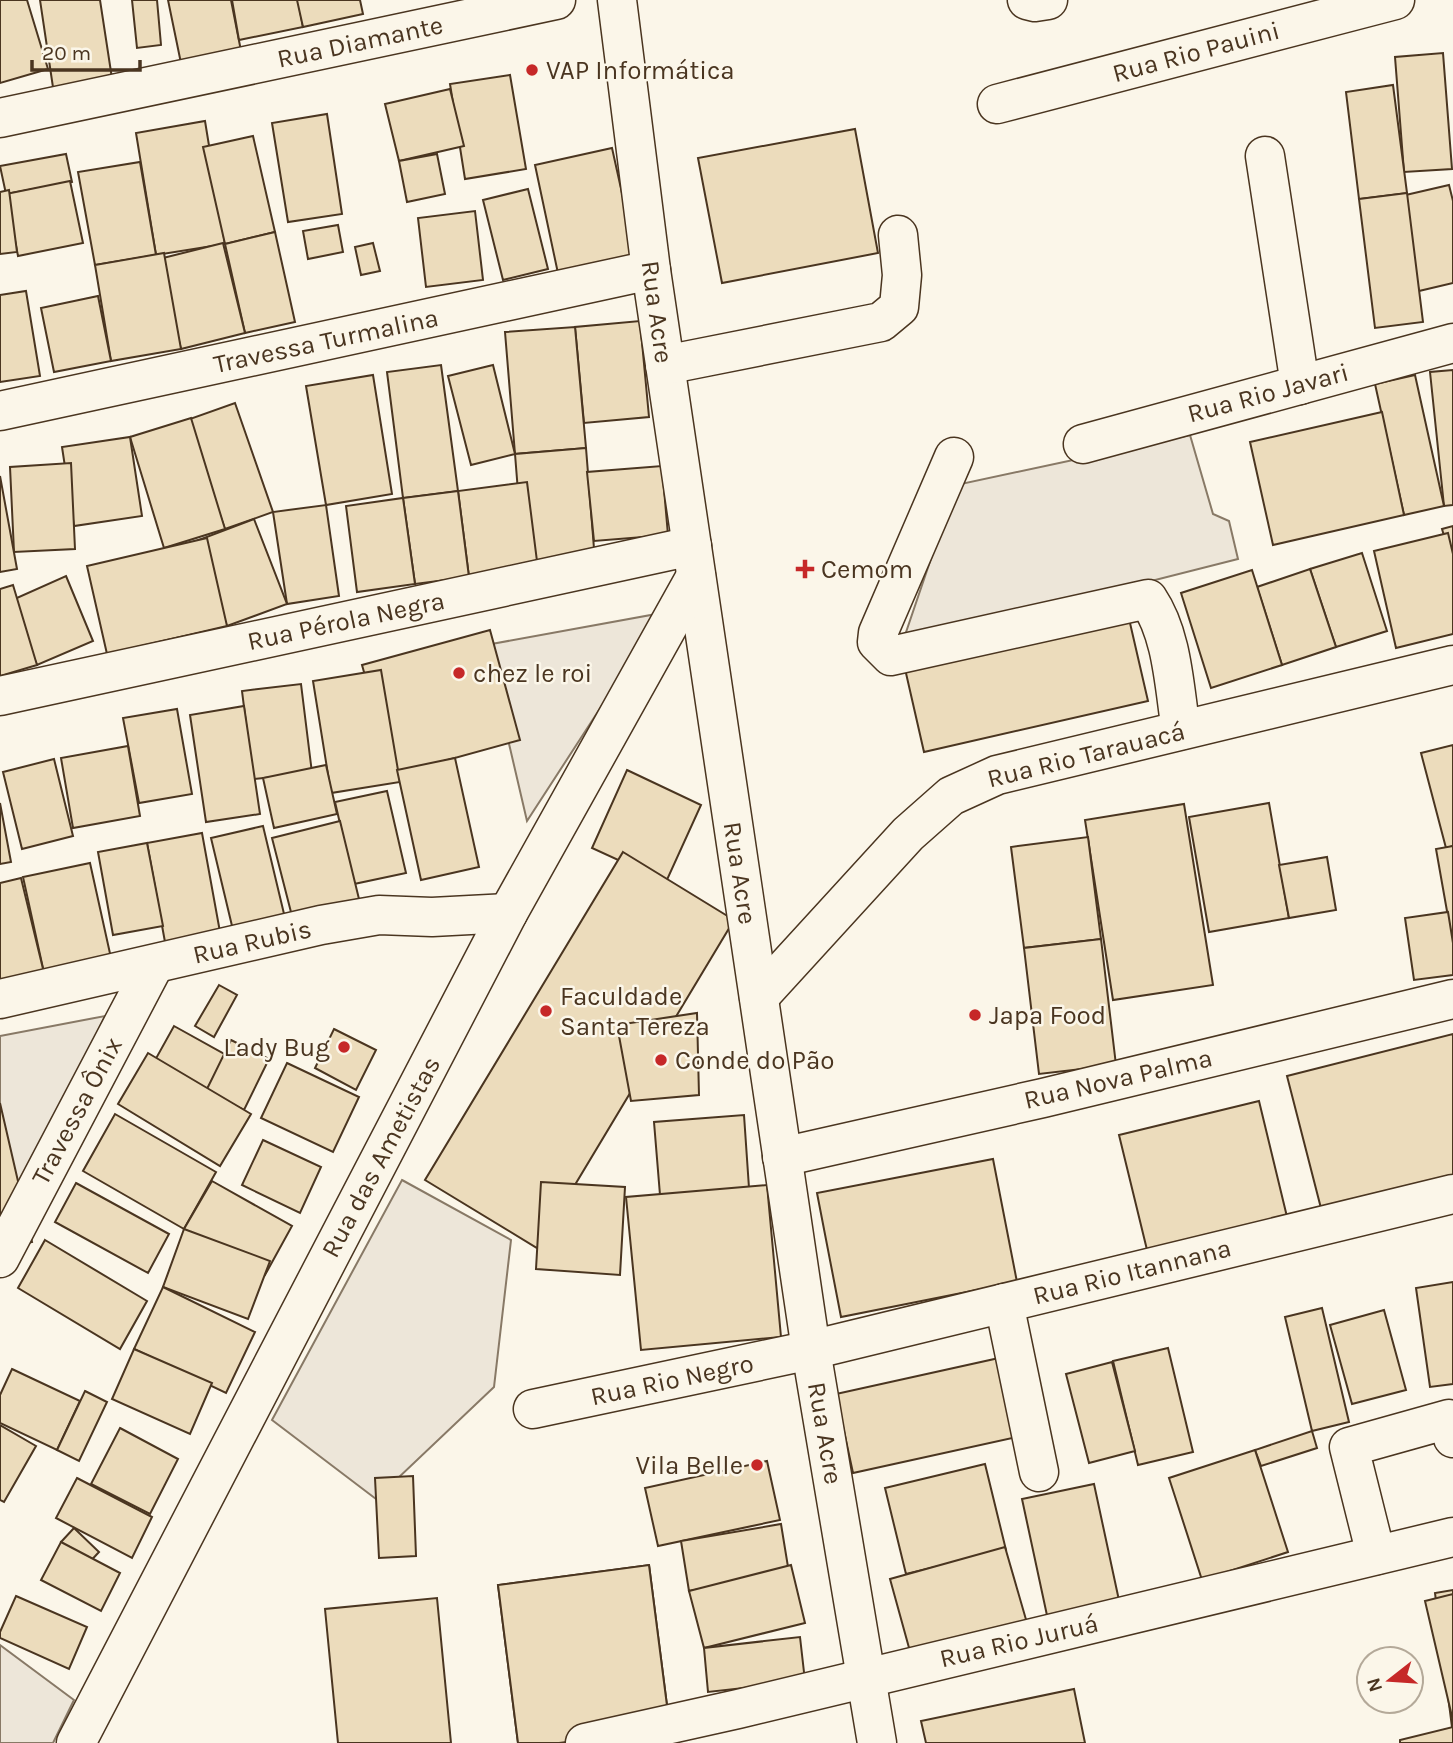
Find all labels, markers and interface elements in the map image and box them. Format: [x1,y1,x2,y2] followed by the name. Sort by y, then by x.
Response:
[274,9,446,75] street label: Rua Diamante
[1109,15,1283,89] street label: Rua Rio Pauini
[32,28,140,72] scale bar
[42,41,91,65] text: 20 m
[546,55,735,86] place label: VAP Informática
[524,62,540,78] marker: VAP Informática
[634,259,680,365] street label: Rua Acre
[211,302,441,380] street label: Travessa Turmalina
[1184,357,1352,429] street label: Rua Rio Javari
[821,554,913,585] place label: Cemom
[795,559,815,579] marker: Cemom
[245,585,447,657] street label: Rua Pérola Negra
[473,658,592,689] place label: chez le roi
[451,665,467,681] marker: chez le roi
[984,715,1188,795] street label: Rua Rio Tarauacá
[717,820,763,926] street label: Rua Acre
[190,913,314,971] street label: Rua Rubis
[560,981,710,1042] place label: Faculdade Santa Tereza
[989,1000,1106,1031] place label: Japa Food
[538,1003,554,1019] marker: Faculdade Santa Tereza
[967,1007,983,1023] marker: Japa Food
[25,1032,129,1190] street label: Travessa Ônix
[223,1032,330,1063] place label: Lady Bug
[336,1039,352,1055] marker: Lady Bug
[1021,1042,1215,1116] street label: Rua Nova Palma
[675,1045,834,1076] place label: Conde do Pão
[315,1051,447,1263] street label: Rua das Ametistas
[653,1052,669,1068] marker: Conde do Pão
[1030,1232,1234,1312] street label: Rua Rio Itannana
[588,1348,756,1412] street label: Rua Rio Negro
[801,1379,849,1487] street label: Rua Acre
[635,1450,743,1481] place label: Vila Belle
[749,1457,765,1473] marker: Vila Belle
[937,1608,1101,1674] street label: Rua Rio Juruá
[1355,1645,1425,1715] north arrow
[1362,1675,1387,1694] text: N

